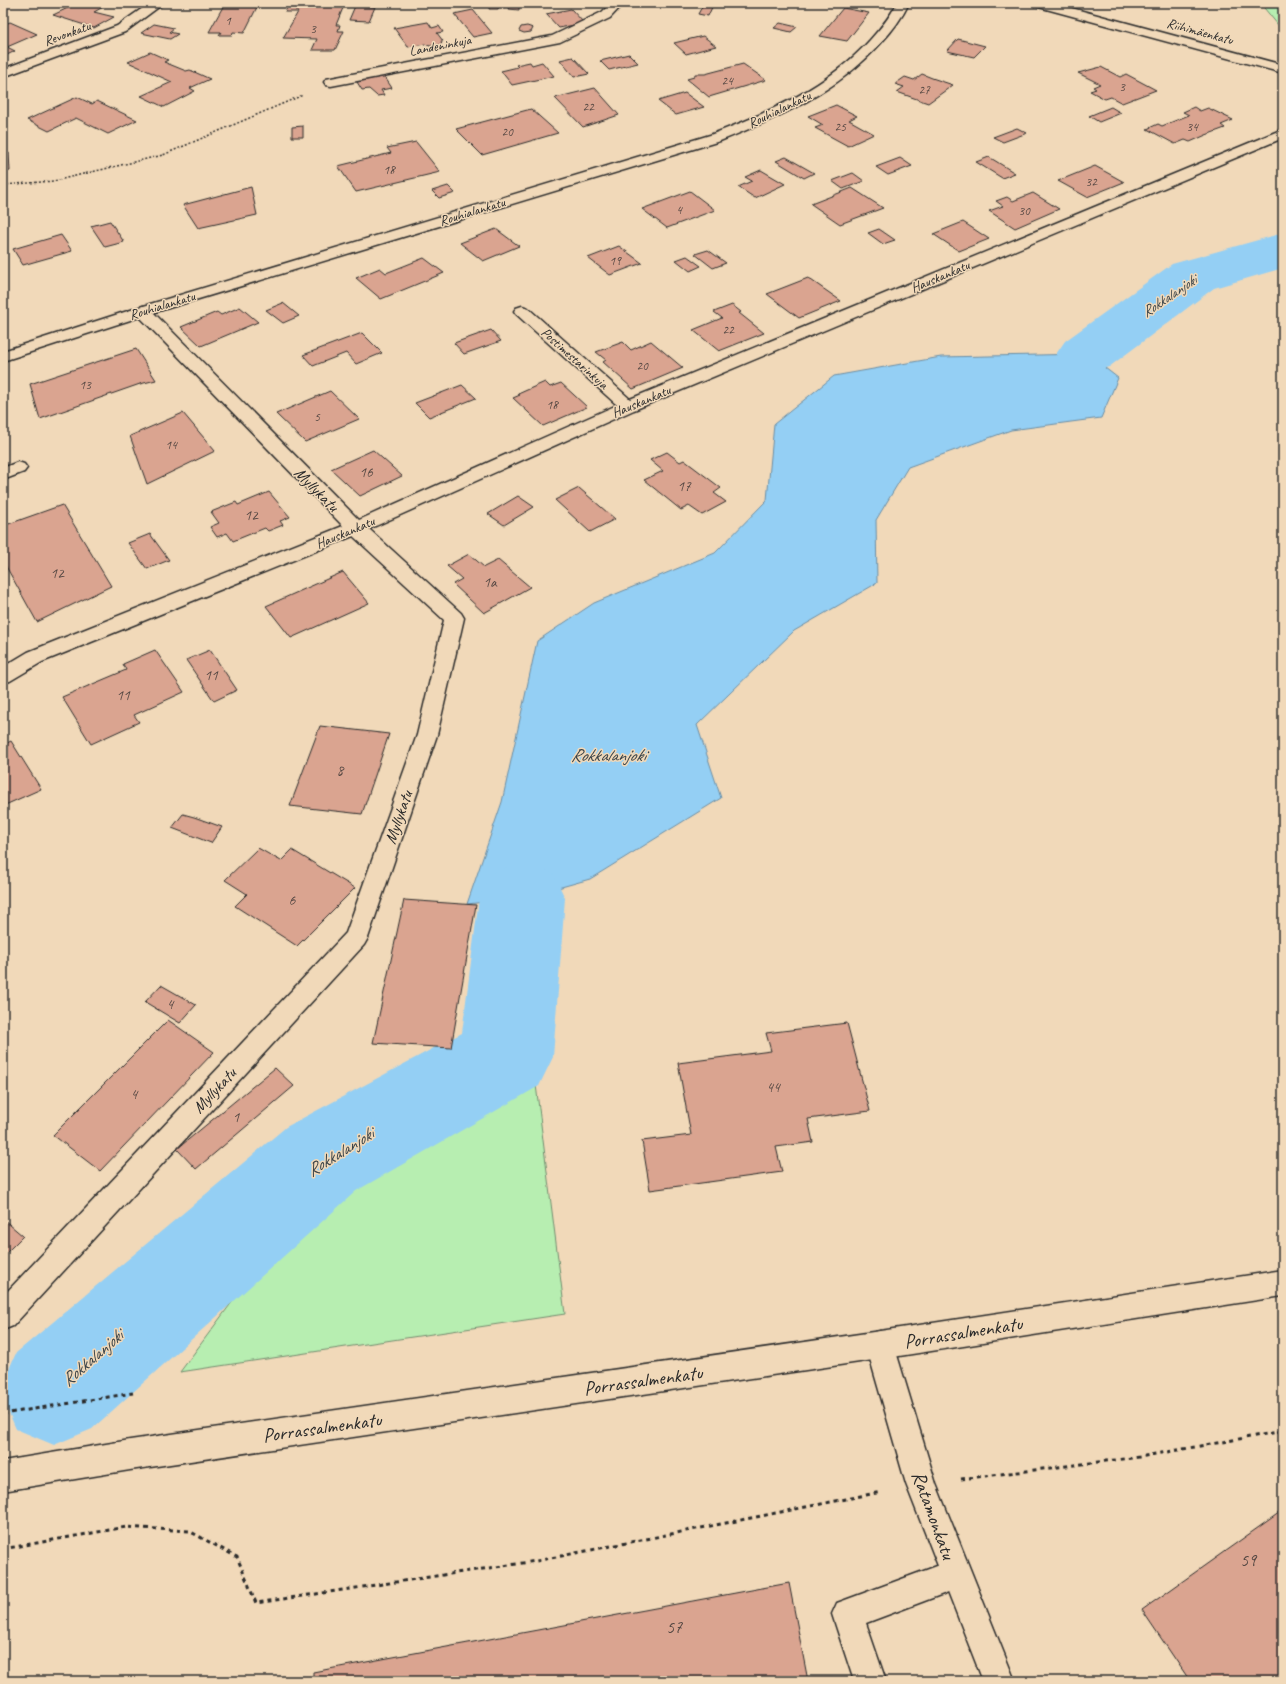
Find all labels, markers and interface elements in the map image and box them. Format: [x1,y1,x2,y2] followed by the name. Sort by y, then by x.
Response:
[225,13,232,29] house number: 1
[1165,14,1236,49] street label: Riihimäenkatu
[41,17,94,50] street label: Revonkatu
[310,21,317,37] house number: 3
[408,31,474,60] street label: Landeninkuja
[721,73,734,89] house number: 24
[1119,79,1126,95] house number: 3
[918,82,931,98] house number: 27
[745,87,814,132] street label: Rouhialankatu
[582,99,595,115] house number: 22
[834,119,847,135] house number: 25
[1186,119,1199,135] house number: 34
[501,124,514,140] house number: 20
[383,162,396,178] house number: 18
[1085,174,1098,190] house number: 32
[437,193,508,230] street label: Rouhialankatu
[676,202,683,218] house number: 4
[1018,203,1031,219] house number: 30
[609,253,622,269] house number: 19
[908,256,973,296] street label: Hauskankatu
[1138,269,1204,322] water label: Rokkalanjoki
[127,287,198,324] street label: Rouhialankatu
[722,322,735,338] house number: 22
[538,324,612,393] street label: Postimestarinkuja
[636,358,649,374] house number: 20
[79,377,92,393] house number: 13
[609,381,674,421] street label: Hauskankatu
[546,397,559,413] house number: 18
[314,409,321,425] house number: 5
[165,437,178,453] house number: 14
[290,462,345,517] street label: Myllykatu
[359,463,374,482] house number: 16
[677,477,692,496] house number: 17
[244,506,259,525] house number: 12
[313,512,378,552] street label: Hauskankatu
[50,564,65,583] house number: 12
[483,573,498,592] house number: 1a
[204,666,219,685] house number: 11
[116,686,131,705] house number: 11
[571,744,650,766] water label: Rokkalanjoki
[337,761,345,780] house number: 8
[380,786,418,847] street label: Myllykatu
[289,891,297,910] house number: 6
[167,995,175,1014] house number: 4
[188,1062,242,1118] street label: Myllykatu
[766,1078,781,1097] house number: 44
[131,1085,139,1104] house number: 4
[233,1108,241,1127] house number: 1
[303,1120,381,1181] water label: Rokkalanjoki
[902,1311,1026,1354] street label: Porrassalmenkatu
[57,1322,131,1391] water label: Rokkalanjoki
[582,1360,706,1401] street label: Porrassalmenkatu
[261,1407,385,1448] street label: Porrassalmenkatu
[906,1468,962,1564] street label: Ratamonkatu
[1240,1549,1258,1571] house number: 59
[666,1616,683,1638] house number: 57

